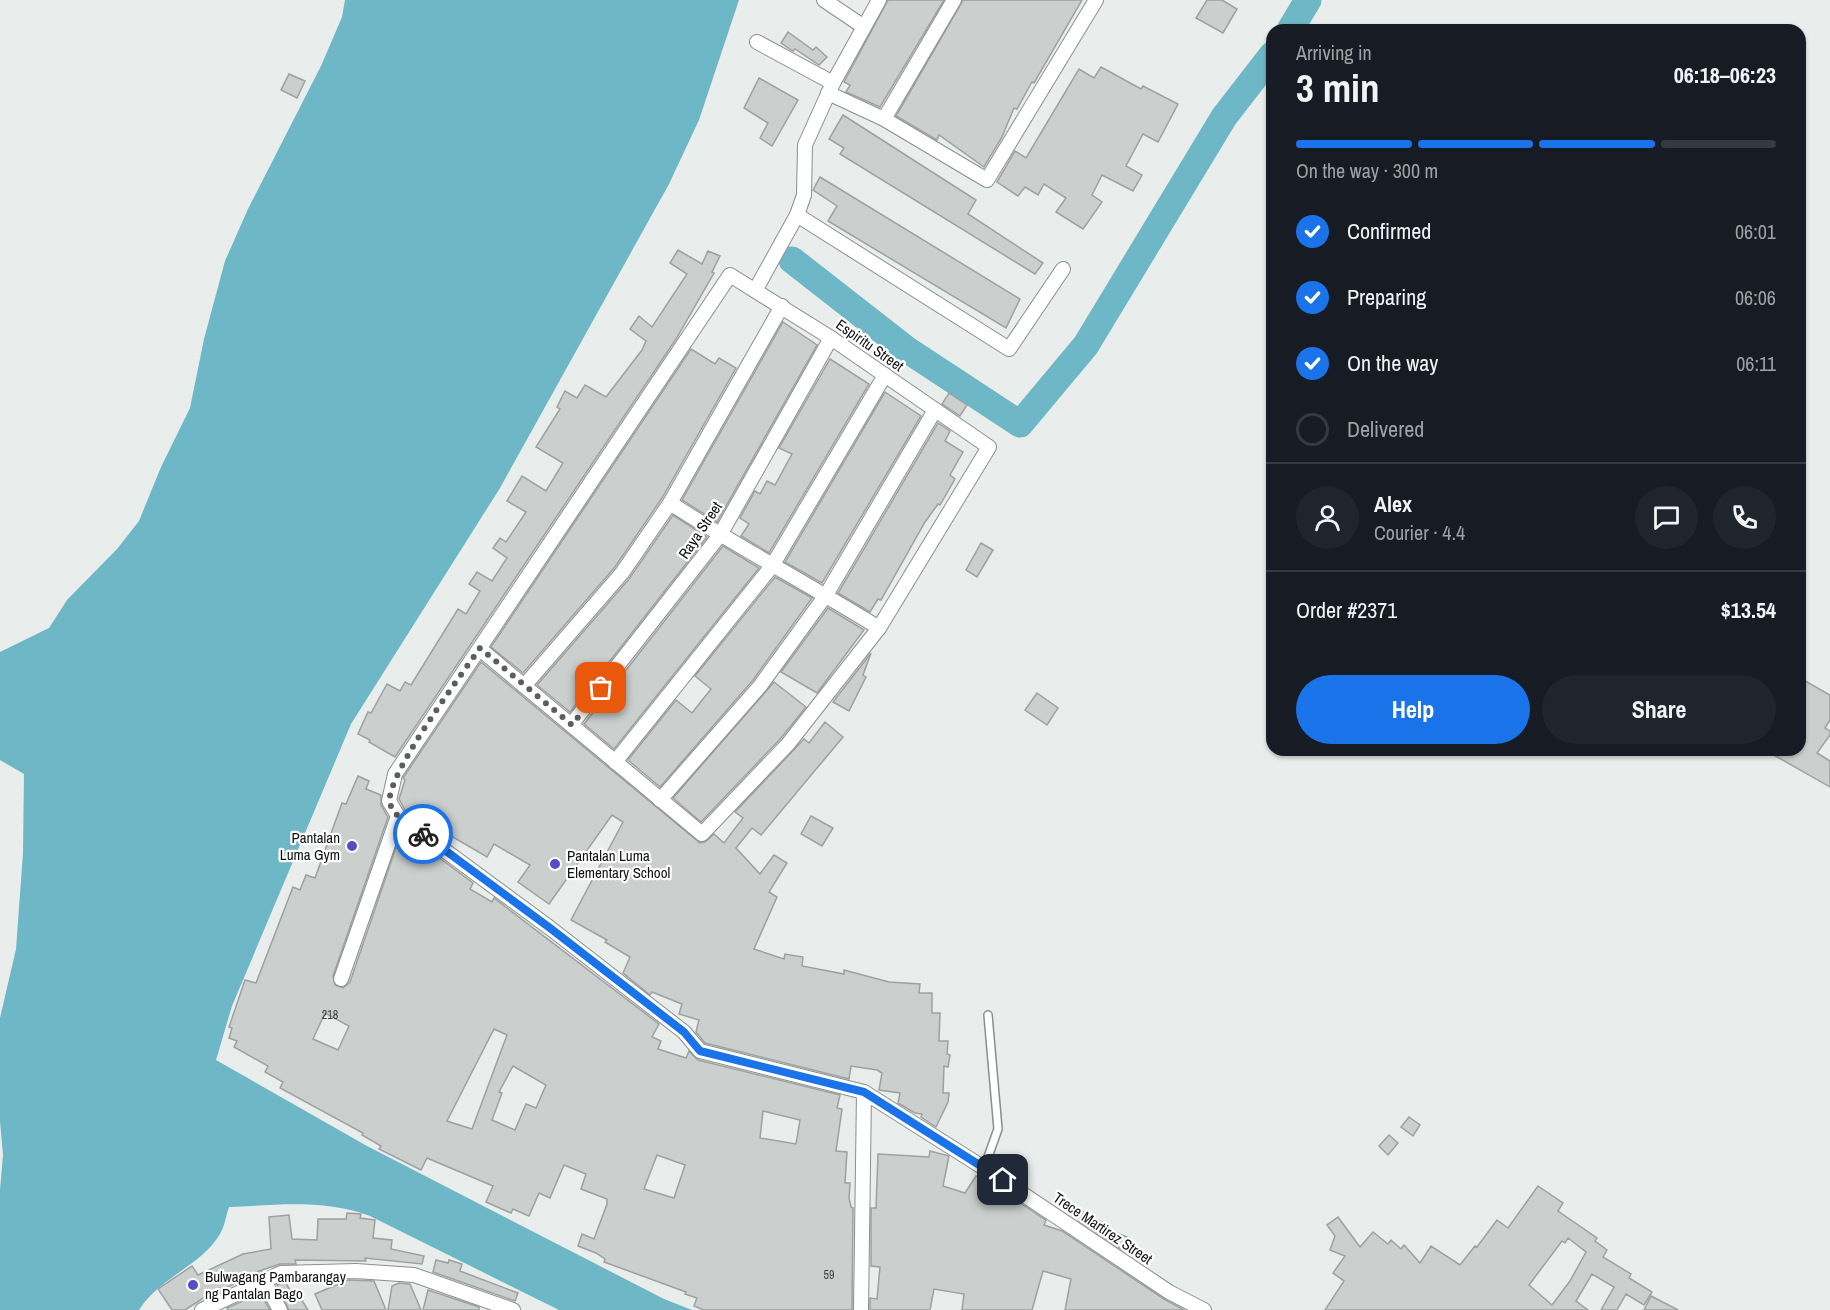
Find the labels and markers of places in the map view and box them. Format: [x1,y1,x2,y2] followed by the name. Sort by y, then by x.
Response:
[575,662,626,713] pin
[280,827,340,865] place label: Pantalan Luma Gym
[345,839,359,853] marker: Pantalan Luma Gym
[567,845,670,883] place label: Pantalan Luma Elementary School
[548,857,562,871] marker: Pantalan Luma Elementary School
[977,1154,1028,1205] pin
[205,1266,347,1304] place label: Bulwagang Pambarangay ng Pantalan Bago
[186,1278,200,1292] marker: Bulwagang Pambarangay ng Pantalan Bago

